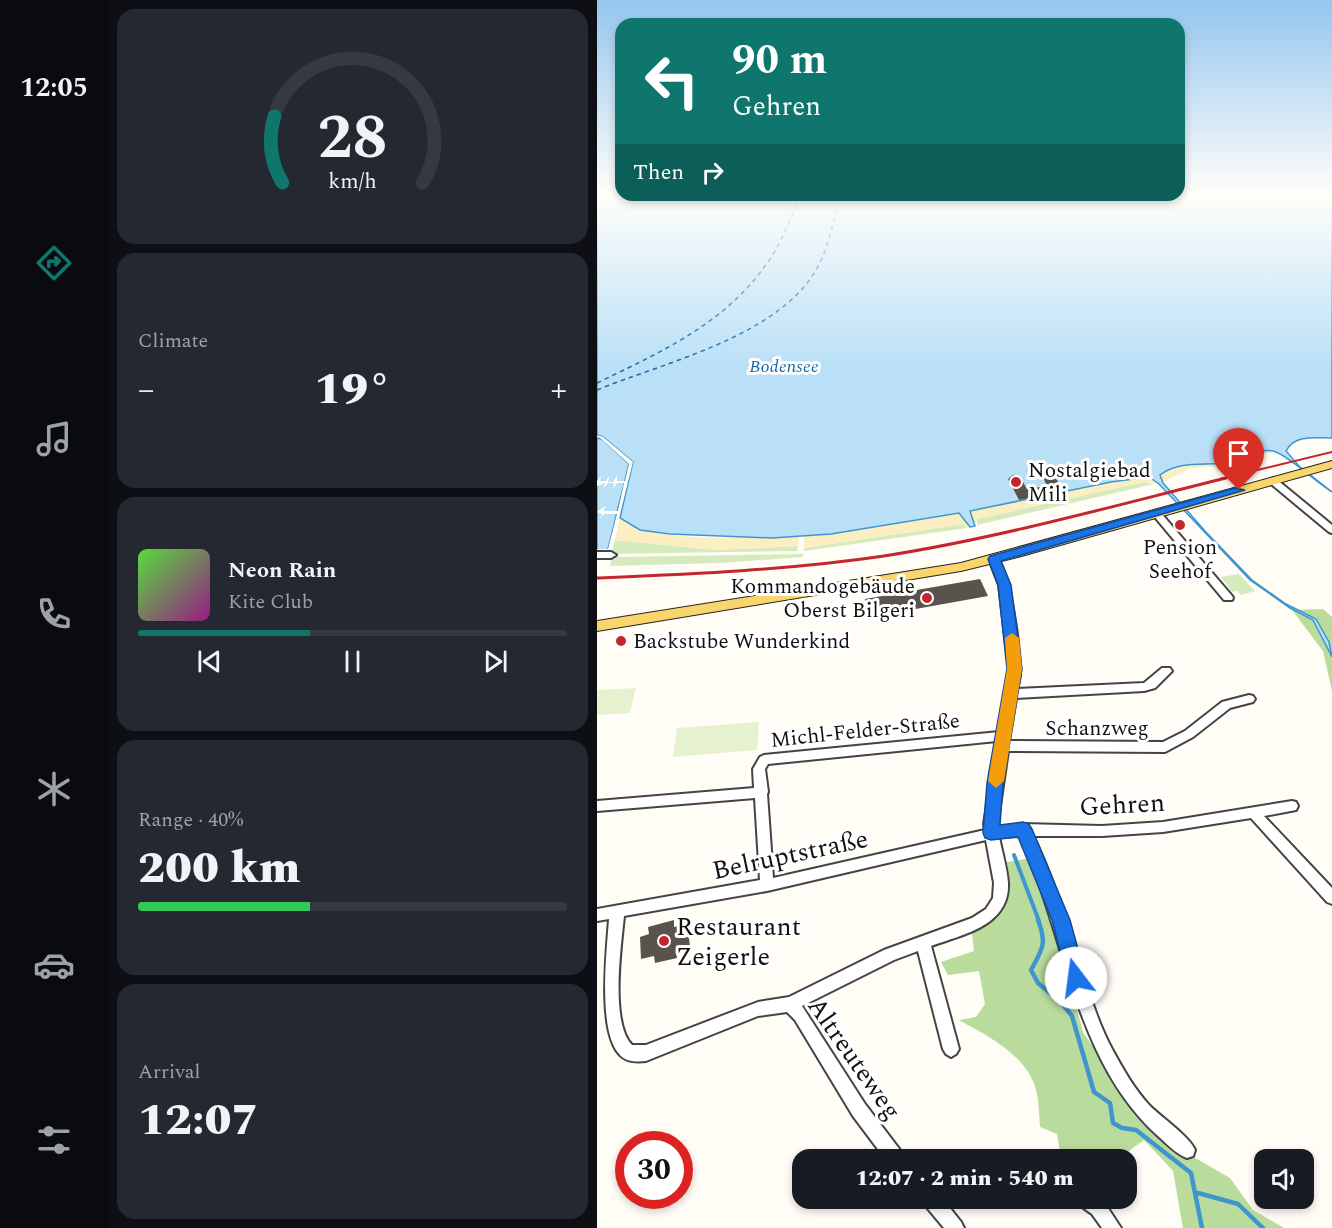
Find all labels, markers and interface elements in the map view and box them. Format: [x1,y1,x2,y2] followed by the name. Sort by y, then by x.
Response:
[732,29,827,92] text: 90 m
[633,42,711,120] icon: left
[20,67,88,109] text: 12:05
[732,86,821,128] text: Gehren
[317,92,388,187] text: 28
[633,156,684,189] text: Then
[696,156,729,189] icon: right
[328,166,377,199] text: km/h
[33,242,75,284] icon: directions
[138,326,208,356] text: Climate
[749,353,819,380] water label: Bodensee
[314,355,391,424] text: 19°
[138,365,155,415] text: −
[550,365,567,415] text: +
[33,418,75,460] icon: music
[1213,428,1264,490] pin
[1222,437,1255,470] icon: arrive
[1028,455,1151,511] place label: Nostalgiebad Mili
[1009,475,1023,489] marker: Nostalgiebad Mili
[1173,518,1187,532] marker: Pension Seehof
[1143,532,1217,588] place label: Pension Seehof
[228,554,336,587] text: Neon Rain
[730,571,915,627] place label: Kommandogebäude Oberst Bilgeri
[228,587,313,617] text: Kite Club
[920,591,934,605] marker: Kommandogebäude Oberst Bilgeri
[33,593,75,635] icon: phone
[633,626,850,658] place label: Backstube Wunderkind
[614,634,628,648] marker: Backstube Wunderkind
[193,645,226,678] icon: previous
[336,645,369,678] icon: pause
[479,645,512,678] icon: next
[769,705,961,757] street label: Michl-Felder-Straße
[1045,713,1149,745] street label: Schanzweg
[33,768,75,810] icon: climate
[1078,783,1166,827] street label: Gehren
[138,805,243,835] text: Range · 40%
[709,819,872,891] street label: Belruptstraße
[138,834,300,903] text: 200 km
[676,907,801,977] place label: Restaurant Zeigerle
[657,934,671,948] marker: Restaurant Zeigerle
[33,944,75,986] icon: car
[1044,946,1108,1010] position arrow
[797,989,911,1128] street label: Altreuteweg
[138,1057,200,1087] text: Arrival
[138,1086,259,1155] text: 12:07
[33,1119,75,1161] icon: filters
[615,1131,693,1209] speed limit sign: 30
[1254,1149,1314,1209] map controls
[1254,1149,1314,1209] button: sound
[855,1162,1074,1195] text: 12:07 · 2 min · 540 m

